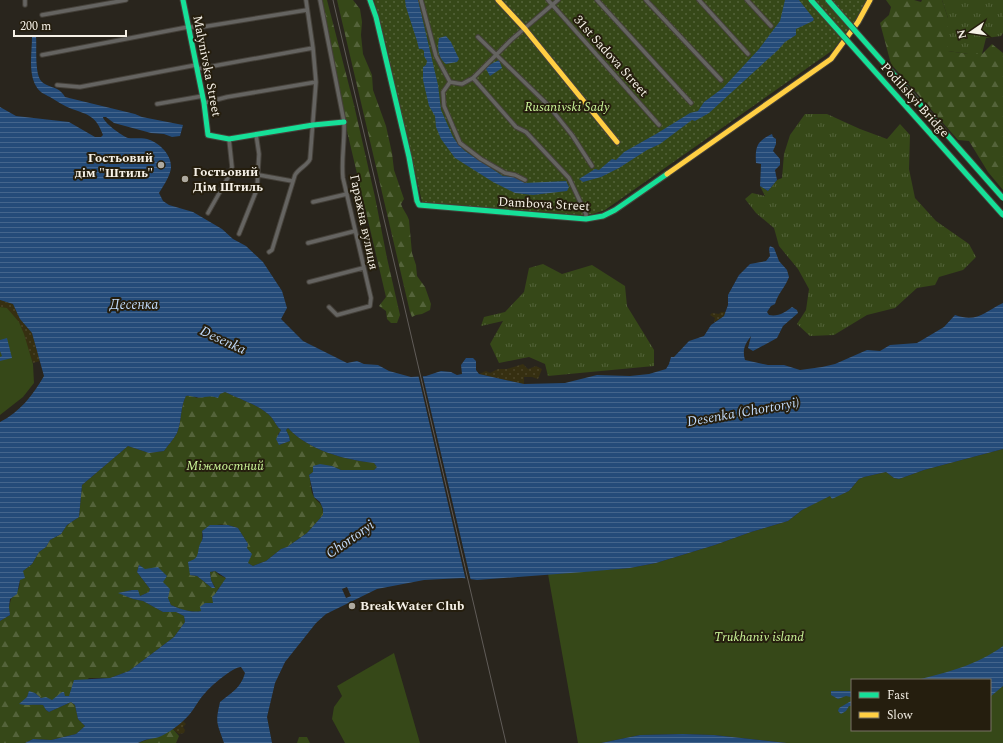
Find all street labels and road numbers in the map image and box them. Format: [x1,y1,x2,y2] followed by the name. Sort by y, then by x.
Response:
[569,11,654,102] street label: 31st Sadova Street
[187,14,227,119] street label: Malynivska Street
[876,58,954,142] street label: Podilskyi Bridge
[344,173,384,271] street label: Гаражна вулиця
[498,192,591,216] street label: Dambova Street

